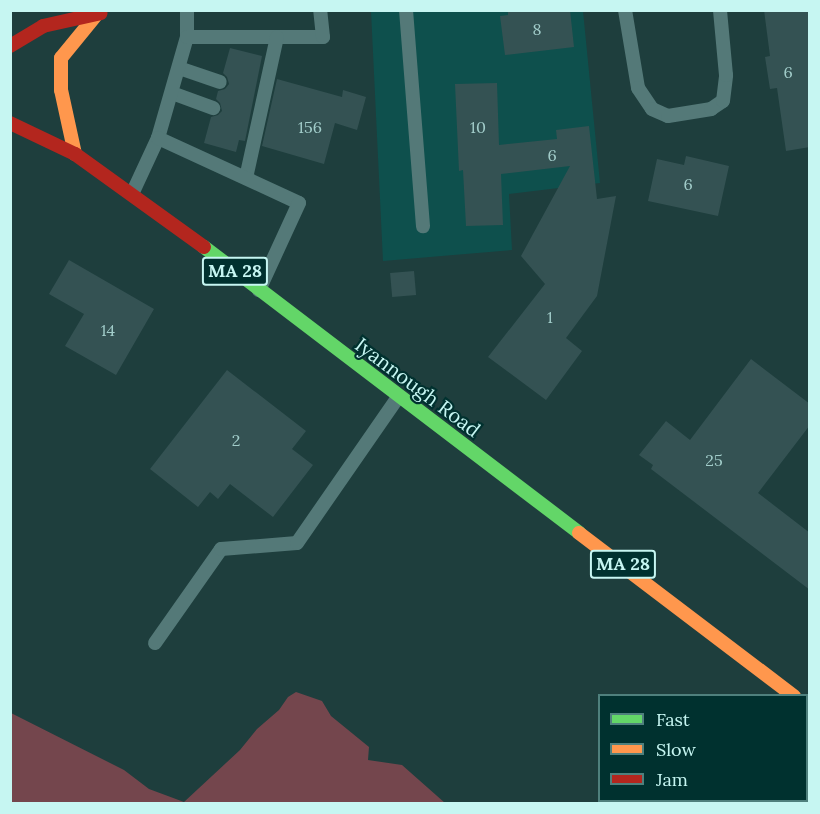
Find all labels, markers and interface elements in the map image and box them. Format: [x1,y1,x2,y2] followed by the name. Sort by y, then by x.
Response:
[533,19,541,39] house number: 8
[783,62,793,82] house number: 6
[298,117,322,137] house number: 156
[470,117,486,137] house number: 10
[547,145,557,165] house number: 6
[683,174,693,194] house number: 6
[200,256,270,286] road number: MA 28
[547,307,553,327] house number: 1
[101,320,115,340] house number: 14
[351,332,485,442] street label: Iyannough Road
[232,430,240,450] house number: 2
[705,450,723,470] house number: 25
[588,549,658,579] road number: MA 28
[598,694,808,802] legend
[656,708,690,731] text: Fast
[656,738,696,761] text: Slow
[656,768,688,791] text: Jam

